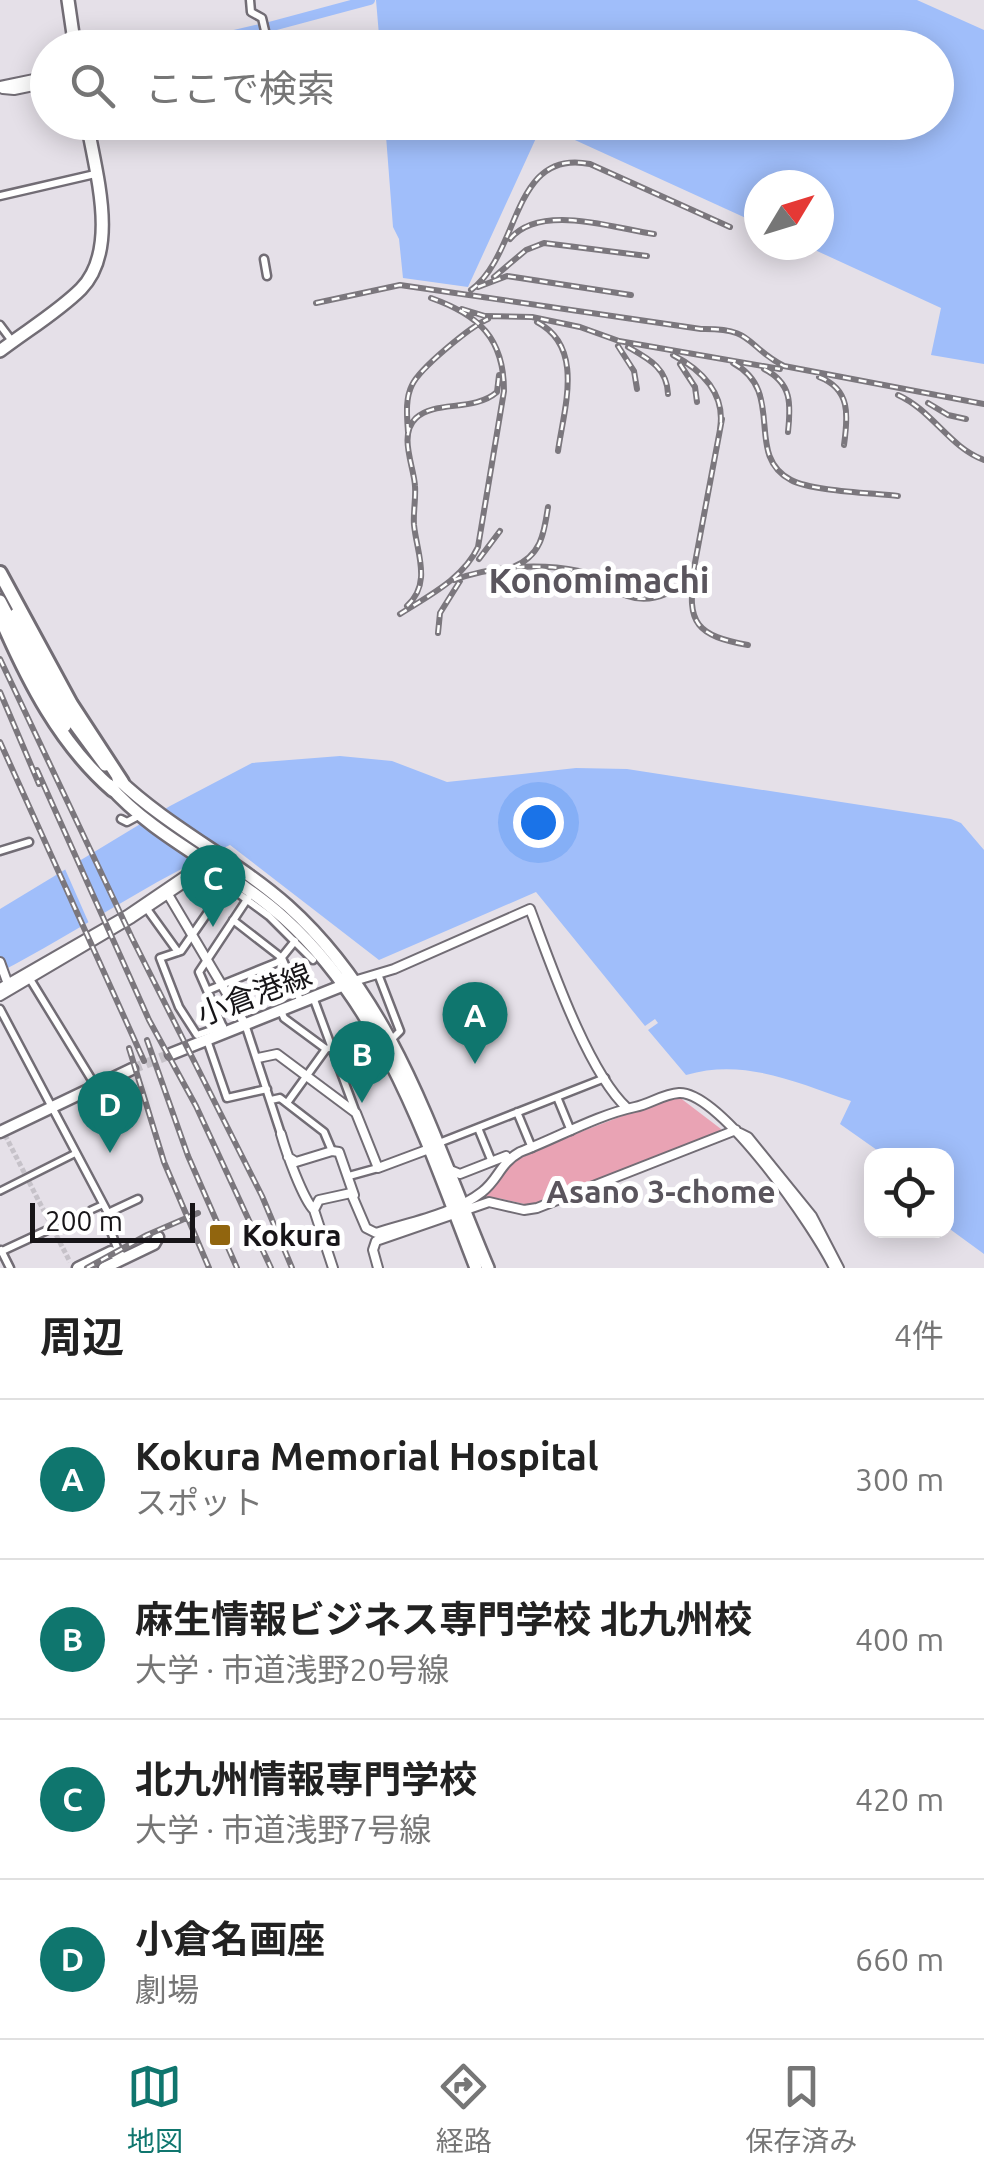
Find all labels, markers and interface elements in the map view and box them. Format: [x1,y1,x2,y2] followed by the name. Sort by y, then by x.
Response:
[30,30,954,140] search box
[65,58,120,113] icon: search
[145,67,335,109] text: ここで検索
[744,170,834,260] north arrow
[488,560,710,600] district label: Konomimachi
[513,797,564,848] your location
[180,844,246,927] pin: C
[192,957,316,1031] street label: 小倉港線
[442,982,508,1064] pin: A
[330,1020,394,1103] pin: B
[78,1070,142,1153] pin: D
[864,1148,954,1238] map controls
[864,1148,954,1238] button: locate
[546,1173,776,1209] district label: Asano 3-chome
[30,1198,195,1242] scale bar
[45,1205,123,1236] text: 200 m
[242,1218,342,1252] place label: Kokura
[207,1222,233,1248] marker: Kokura
[40,1313,124,1360] text: 周辺
[894,1317,944,1353] text: 4件
[135,1435,598,1477] text: Kokura Memorial Hospital
[61,1461,84,1497] text: A
[855,1461,944,1497] text: 300 m
[135,1484,263,1520] text: スポット
[135,1598,752,1640] text: 麻生情報ビジネス専門学校 北九州校
[62,1621,83,1657] text: B
[855,1621,944,1657] text: 400 m
[135,1651,450,1687] text: 大学 · 市道浅野20号線
[135,1758,477,1800] text: 北九州情報専門学校
[62,1781,83,1817] text: C
[855,1781,944,1817] text: 420 m
[135,1811,432,1847] text: 大学 · 市道浅野7号線
[135,1918,325,1960] text: 小倉名画座
[61,1941,84,1977] text: D
[855,1941,944,1977] text: 660 m
[135,1971,199,2007] text: 劇場
[127,2059,183,2159] tab: 地図
[436,2059,492,2159] tab: 経路
[745,2059,857,2159] tab: 保存済み

